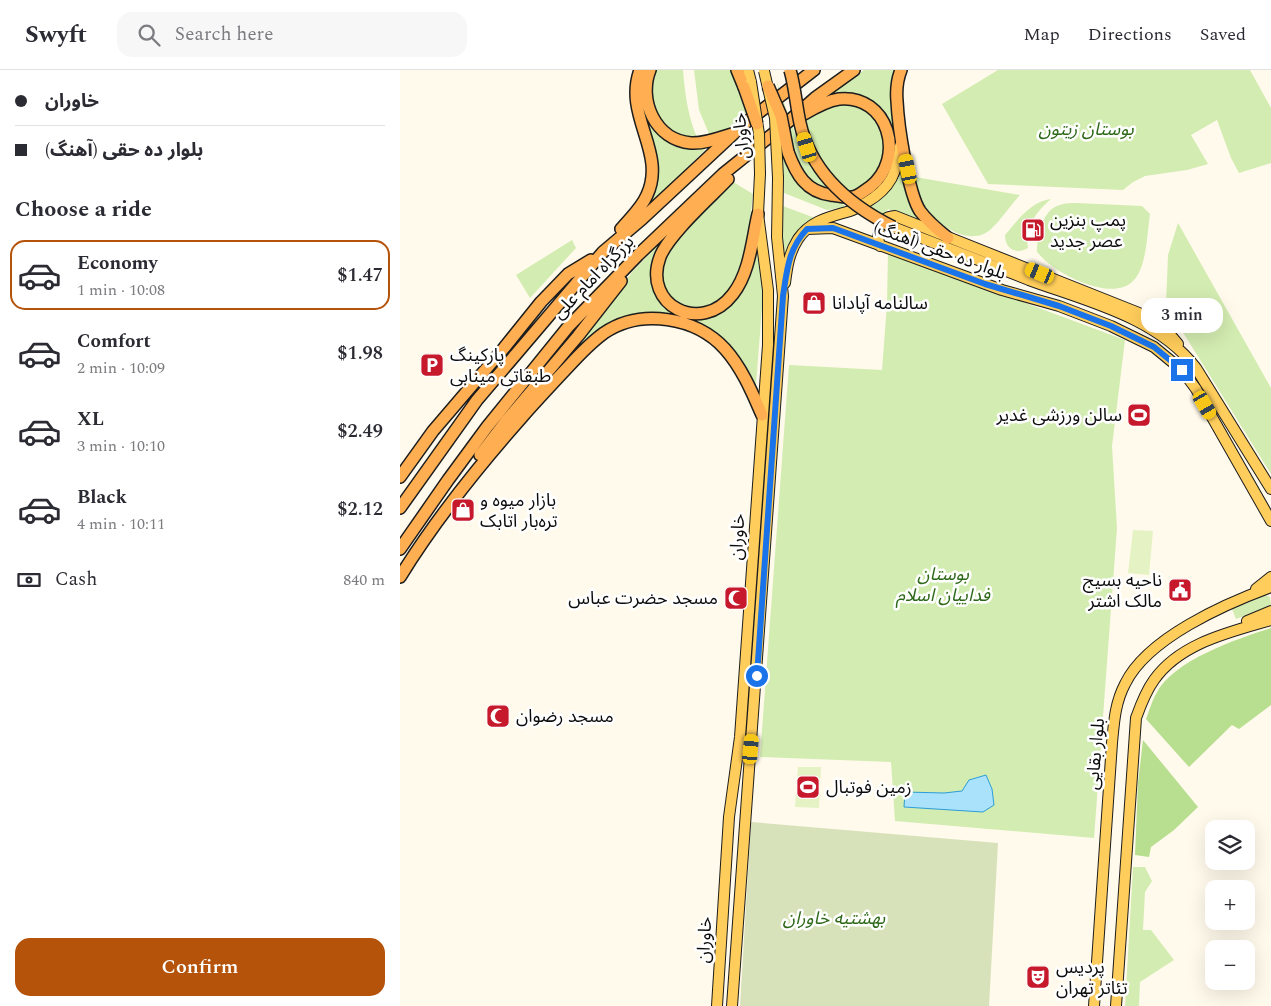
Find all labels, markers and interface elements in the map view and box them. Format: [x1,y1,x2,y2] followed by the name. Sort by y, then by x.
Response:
[117,12,467,57] search box
[25,17,87,53] text: Swyft
[175,20,273,49] text: Search here
[135,21,163,49] icon: search
[1024,21,1060,48] text: Map
[1088,21,1172,48] text: Directions
[1200,21,1246,48] text: Saved
[45,87,99,116] text: خاوران
[726,111,757,161] street label: خاوران
[1038,116,1134,143] park label: بوستان زیتون
[795,130,818,164] car
[45,136,203,165] text: بلوار ده حقی (آهنگ)
[897,153,918,185] car
[15,193,152,226] text: Choose a ride
[1050,207,1126,255] place label: پمپ بنزین عصر جدید
[870,214,1010,287] street label: بلوار ده حقی (آهنگ)
[1020,217,1046,243] fuel station icon: پمپ بنزین عصر جدید
[546,229,641,326] street label: بزرگراه امام علی
[77,249,158,278] text: Economy
[17,253,62,298] icon: car
[1023,260,1056,286] car
[337,261,383,290] text: $1.47
[77,278,165,302] text: 1 min · 10:08
[801,290,827,316] shop icon: سالنامه آپادانا
[832,290,928,317] place label: سالنامه آپادانا
[1141,298,1223,332] callout: 3 min
[1161,303,1203,327] text: 3 min
[77,327,151,356] text: Comfort
[17,331,62,376] icon: car
[337,339,383,368] text: $1.98
[450,342,551,390] place label: پارکینگ طبقاتی مینابی
[419,352,445,378] parking icon: پارکینگ طبقاتی مینابی
[77,356,165,380] text: 2 min · 10:09
[1171,359,1193,381] route end
[1191,388,1218,422] car
[996,402,1122,429] place label: سالن ورزشی غدیر
[1126,402,1152,428] sports icon: سالن ورزشی غدیر
[77,405,104,434] text: XL
[17,409,62,454] icon: car
[337,417,383,446] text: $2.49
[77,434,165,458] text: 3 min · 10:10
[77,483,127,512] text: Black
[17,487,62,532] icon: car
[480,487,558,535] place label: بازار میوه و تره‌بار اتابک
[337,495,383,524] text: $2.12
[450,497,476,523] shop icon: بازار میوه و تره‌بار اتابک
[77,512,165,536] text: 4 min · 10:11
[723,513,752,561] street label: خاوران
[895,561,991,609] park label: بوستان فداییان اسلام
[55,565,97,594] text: Cash
[15,566,43,594] icon: cash
[1083,567,1162,615] place label: ناحیه بسیج مالک اشتر
[343,568,385,592] text: 840 m
[1167,577,1193,603] public building icon: ناحیه بسیج مالک اشتر
[568,585,718,612] place label: مسجد حضرت عباس
[723,585,749,611] mosque icon: مسجد حضرت عباس
[746,665,768,687] route start
[485,703,511,729] mosque icon: مسجد رضوان
[516,703,614,730] place label: مسجد رضوان
[1079,717,1112,791] street label: بلوار بقایی
[742,733,759,765] car
[795,774,821,800] sports icon: زمین فوتبال
[826,774,912,801] place label: زمین فوتبال
[1205,820,1255,990] map controls
[1205,820,1255,870] button: layers
[1205,880,1255,930] button: +
[783,905,885,932] park label: بهشتیه خاوران
[690,916,719,964] street label: خاوران
[15,938,385,996] button: Confirm
[1205,940,1255,990] button: −
[1056,954,1128,1002] place label: پردیس تئاتر تهران
[1025,964,1051,990] theatre icon: پردیس تئاتر تهران

